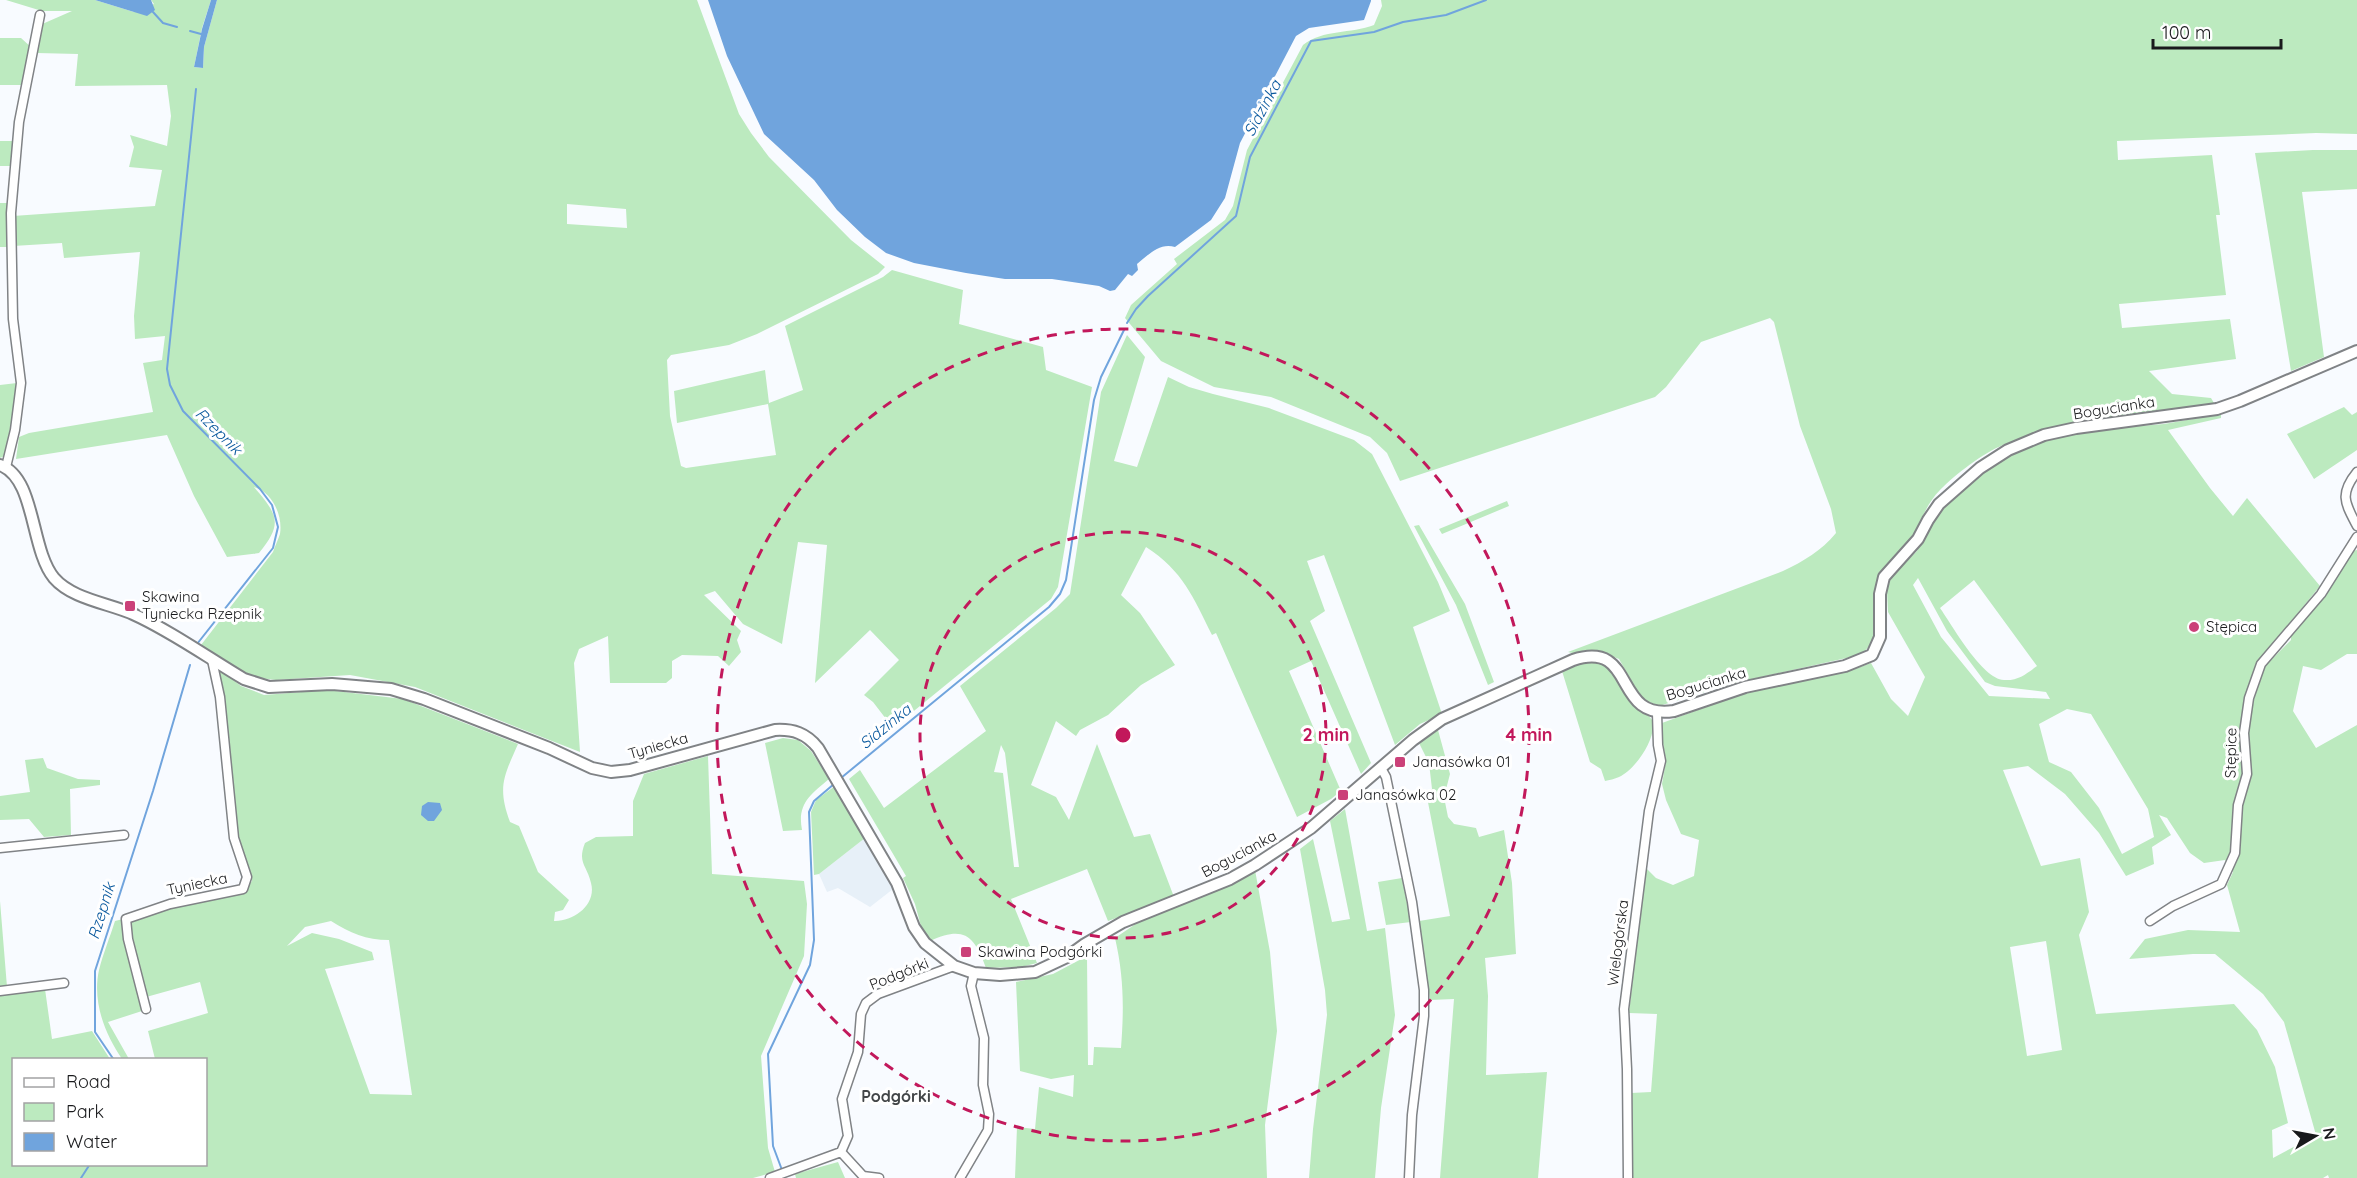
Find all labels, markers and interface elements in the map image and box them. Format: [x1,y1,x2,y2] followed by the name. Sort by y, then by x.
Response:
[2153,12,2280,50] scale bar
[2162,21,2211,44] text: 100 m
[1239,75,1286,139] water label: Sidzinka
[2072,392,2156,423] street label: Bogucianka
[191,403,248,460] water label: Rzepnik
[142,587,262,623] place label: Skawina Tyniecka Rzepnik
[123,599,137,613] marker: Skawina Tyniecka Rzepnik
[2206,617,2257,636] place label: Stępica
[2187,620,2201,634] marker: Stępica
[1664,662,1748,705] street label: Bogucianka
[855,698,916,753] water label: Sidzinka
[1303,723,1349,746] text: 2 min
[1505,723,1553,746] text: 4 min
[1113,725,1133,745] centre of rings
[626,728,690,763] street label: Tyniecka
[2221,728,2240,778] street label: Stępice
[1412,752,1510,771] place label: Janasówka 01
[1393,755,1407,769] marker: Janasówka 01
[1355,785,1456,804] place label: Janasówka 02
[1336,788,1350,802] marker: Janasówka 02
[1198,826,1280,881] street label: Bogucianka
[165,868,229,899] street label: Tyniecka
[83,879,119,942] water label: Rzepnik
[1603,899,1632,987] street label: Wielogórska
[978,942,1102,961] place label: Skawina Podgórki
[959,945,973,959] marker: Skawina Podgórki
[866,953,931,994] street label: Podgórki
[12,1058,207,1166] legend
[66,1070,111,1093] text: Road
[861,1086,931,1106] district label: Podgórki
[66,1100,104,1123] text: Park
[2285,1106,2345,1166] north arrow
[2319,1126,2341,1141] text: N
[66,1130,117,1153] text: Water

